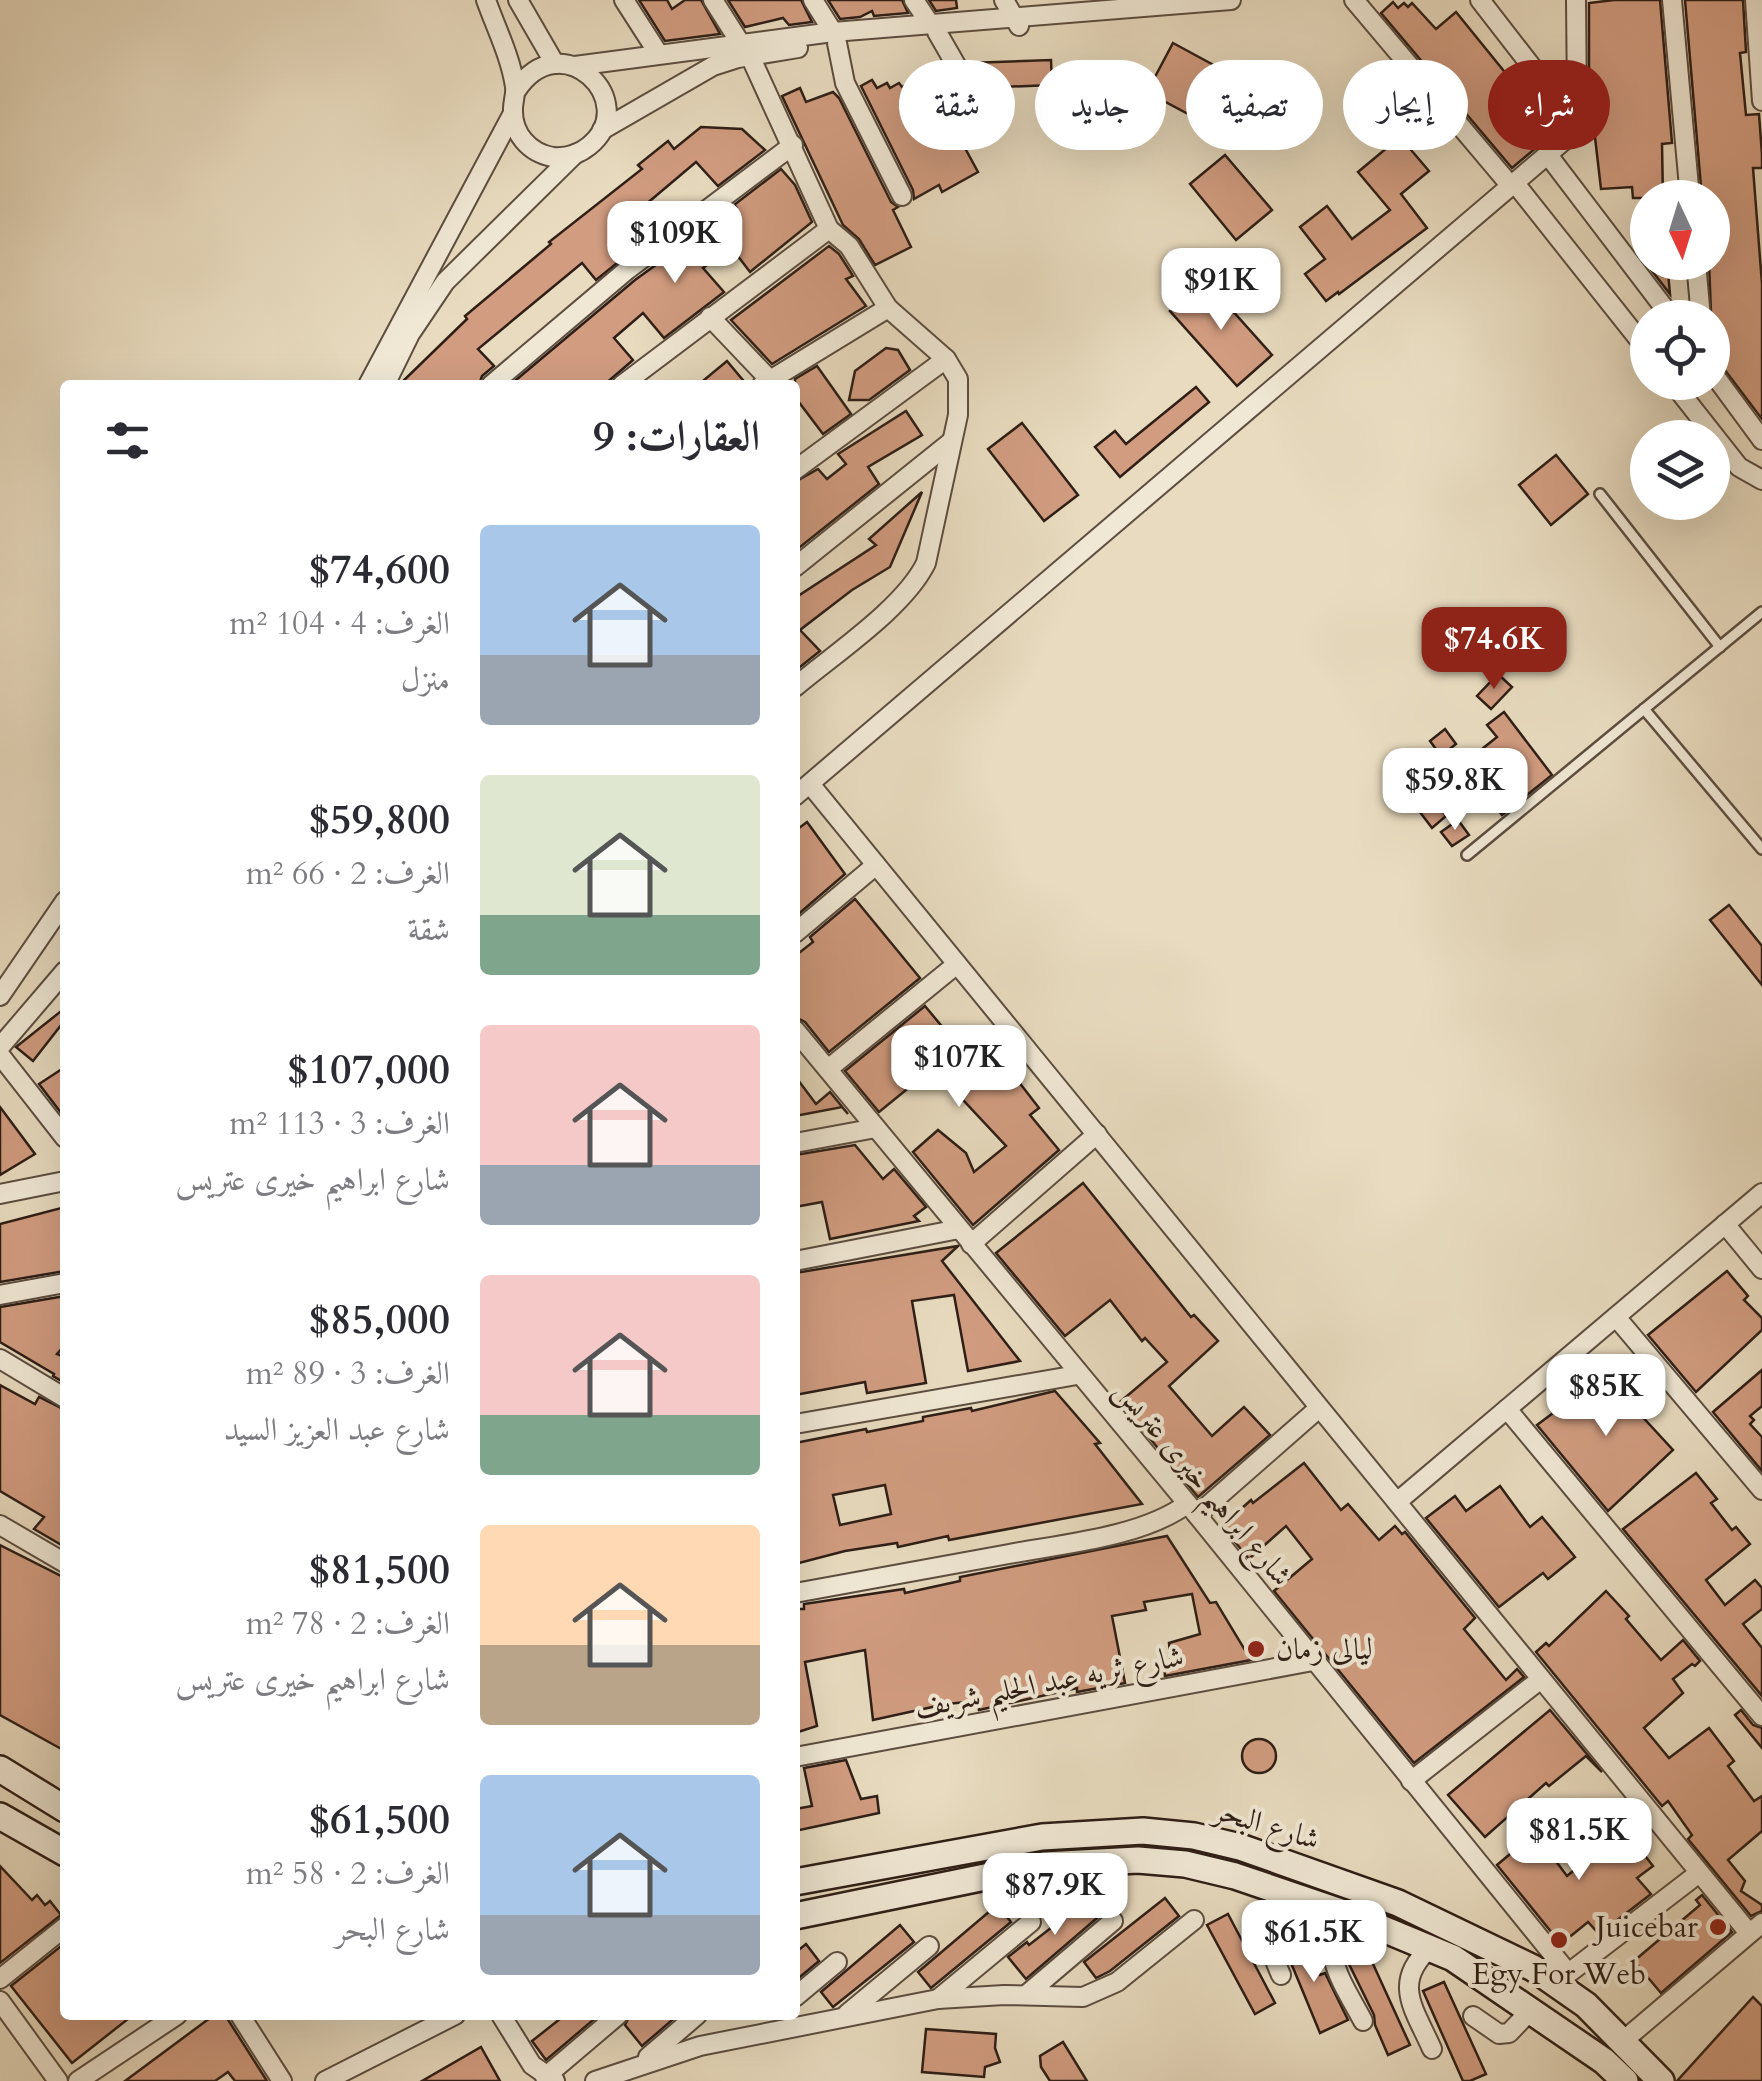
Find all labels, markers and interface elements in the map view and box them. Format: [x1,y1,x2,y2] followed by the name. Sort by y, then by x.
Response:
[899,60,1015,150] chip: شقة
[1035,60,1166,150] chip: جديد
[1186,60,1323,150] chip: تصفية
[1343,60,1468,150] chip: إيجار
[1488,60,1610,150] chip: شراء
[1630,180,1730,280] north arrow
[1630,180,1730,520] map controls
[605,201,745,286] pin: $109K
[629,211,721,255] text: $109K
[1162,248,1280,333] pin: $91K
[1183,258,1259,302] text: $91K
[1630,300,1730,400] button: locate
[593,408,760,465] text: العقارات: 9
[100,413,155,468] icon: filters
[1630,420,1730,520] button: layers
[309,541,450,598] text: $74,600
[560,565,680,685] icon: home
[229,602,450,646] text: الغرف: 4 · 104 m²
[1413,607,1575,692] pin: $74.6K
[1444,617,1544,661] text: $74.6K
[401,658,450,702] text: منزل
[1374,748,1536,833] pin: $59.8K
[1405,758,1505,802] text: $59.8K
[309,791,450,848] text: $59,800
[560,815,680,935] icon: home
[246,852,450,896] text: الغرف: 2 · 66 m²
[408,908,450,952] text: شقة
[889,1025,1029,1110] pin: $107K
[913,1035,1005,1079] text: $107K
[287,1041,450,1098] text: $107,000
[560,1065,680,1185] icon: home
[229,1102,450,1146] text: الغرف: 3 · 113 m²
[175,1158,450,1202] text: شارع ابراهيم خيرى عتريس
[309,1291,450,1348] text: $85,000
[560,1315,680,1435] icon: home
[246,1352,450,1396] text: الغرف: 3 · 89 m²
[1547,1354,1665,1439] pin: $85K
[1568,1364,1644,1408] text: $85K
[1098,1371,1301,1600] street label: شارع ابراهيم خيرى عتريس
[224,1408,450,1452] text: شارع عبد العزيز السيد
[309,1541,450,1598] text: $81,500
[560,1565,680,1685] icon: home
[246,1602,450,1646] text: الغرف: 2 · 78 m²
[1276,1629,1373,1670] place label: ليالى زمان
[911,1636,1189,1736] street label: شارع ثريه عبد الحليم شريف
[1245,1638,1267,1660] marker: ليالى زمان
[175,1658,450,1702] text: شارع ابراهيم خيرى عتريس
[1205,1789,1325,1864] street label: شارع البحر
[309,1791,450,1848] text: $61,500
[1498,1798,1660,1883] pin: $81.5K
[1529,1808,1629,1852] text: $81.5K
[560,1815,680,1935] icon: home
[246,1852,450,1896] text: الغرف: 2 · 58 m²
[974,1853,1136,1938] pin: $87.9K
[1005,1863,1105,1907] text: $87.9K
[1233,1900,1395,1985] pin: $61.5K
[1592,1907,1698,1948] place label: Juicebar
[335,1908,450,1952] text: شارع البحر
[1264,1910,1364,1954] text: $61.5K
[1707,1916,1729,1938] marker: Juicebar
[1548,1929,1570,1951] marker: Egy For Web
[1472,1954,1646,1995] place label: Egy For Web

